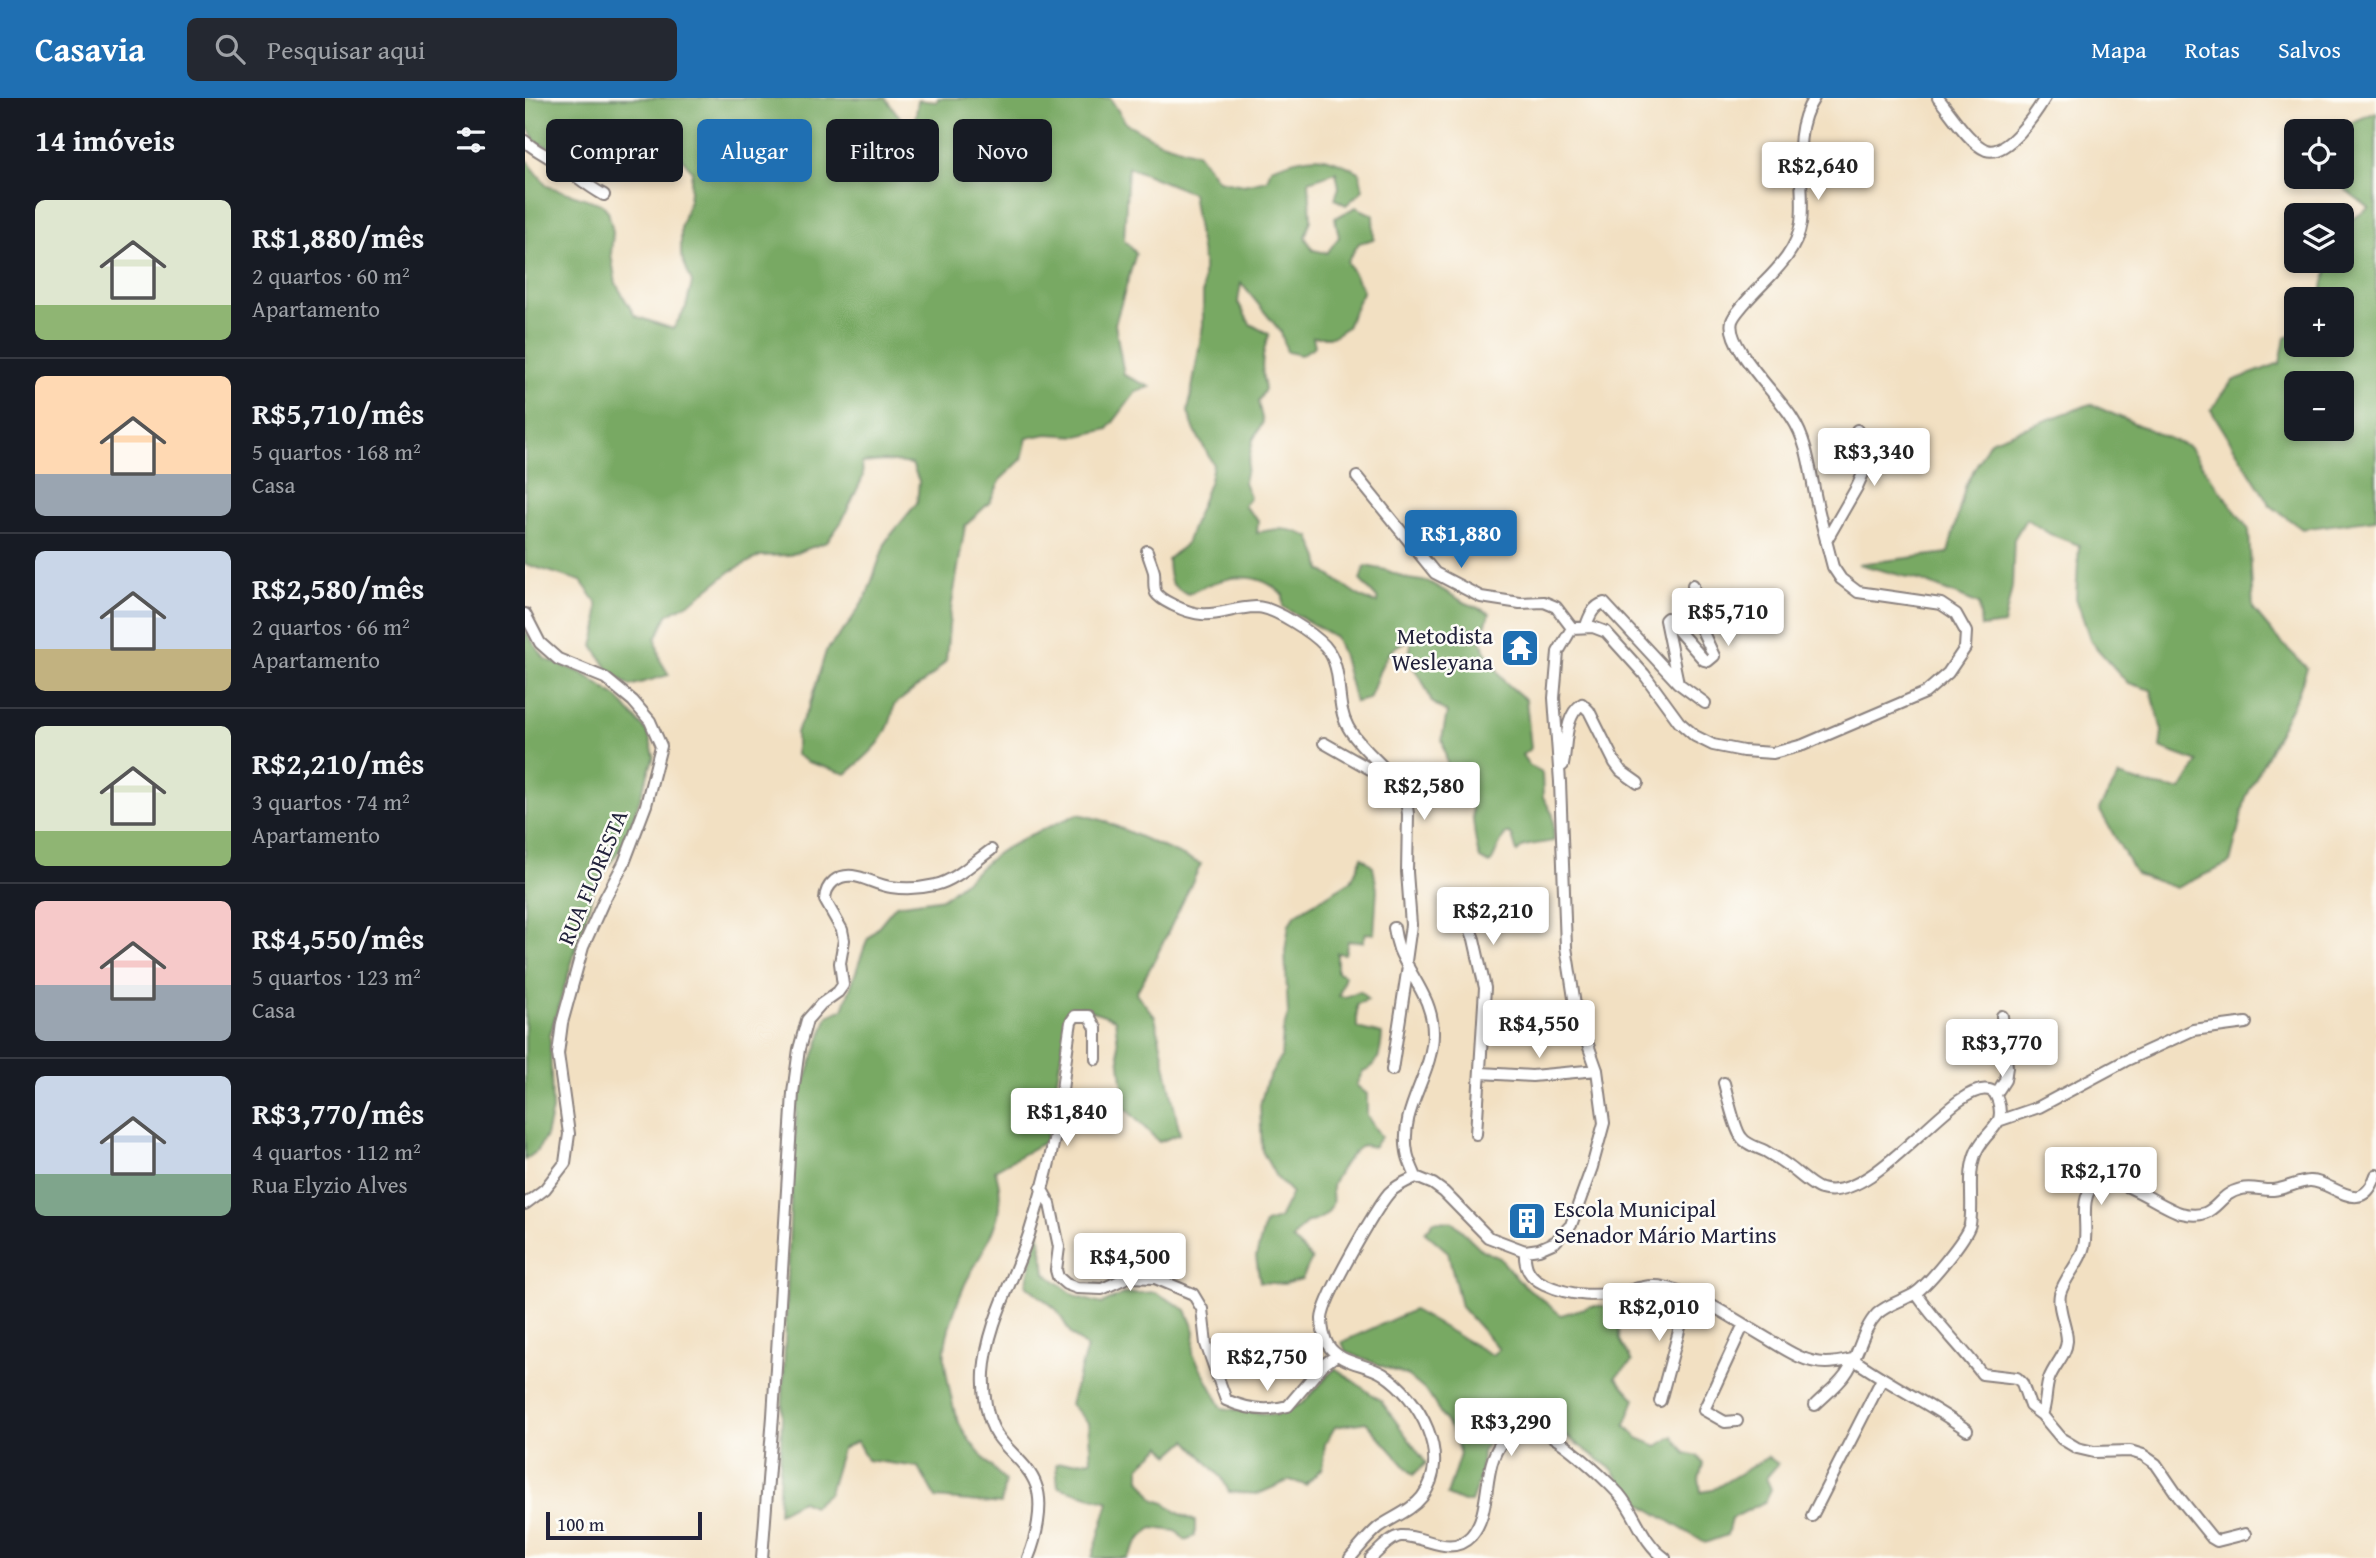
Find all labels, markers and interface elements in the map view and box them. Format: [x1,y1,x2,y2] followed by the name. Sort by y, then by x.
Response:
[187,18,677,81] search box
[35,25,145,73] text: Casavia
[211,30,249,68] icon: search
[267,30,425,69] text: Pesquisar aqui
[2091,32,2147,67] text: Mapa
[2185,32,2240,67] text: Rotas
[2278,32,2341,67] text: Salvos
[35,118,175,162] text: 14 imóveis
[546,119,683,182] chip: Comprar
[697,119,812,182] chip: Alugar
[826,119,939,182] chip: Filtros
[953,119,1052,182] chip: Novo
[2284,119,2354,441] map controls
[2284,119,2354,189] button: locate
[452,121,490,159] icon: filters
[1753,142,1883,202] pin: R$2,640
[1778,148,1858,181] text: R$2,640
[2284,203,2354,273] button: layers
[252,215,424,259] text: R$1,880/mês
[91,228,175,312] icon: home
[252,259,410,292] text: 2 quartos · 60 m²
[2284,287,2354,357] button: +
[252,292,380,325] text: Apartamento
[2284,371,2354,441] button: −
[252,391,424,435] text: R$5,710/mês
[91,404,175,488] icon: home
[1809,428,1939,488] pin: R$3,340
[1834,434,1914,467] text: R$3,340
[252,435,421,468] text: 5 quartos · 168 m²
[252,468,295,501] text: Casa
[1396,510,1526,570] pin: R$1,880
[1421,516,1501,549] text: R$1,880
[252,566,424,610] text: R$2,580/mês
[91,579,175,663] icon: home
[1663,588,1793,648] pin: R$5,710
[1688,594,1768,627] text: R$5,710
[252,610,410,643] text: 2 quartos · 66 m²
[1391,619,1493,678] place label: Metodista Wesleyana
[1499,627,1541,669] temple icon: Metodista Wesleyana
[252,643,380,676] text: Apartamento
[252,741,424,785] text: R$2,210/mês
[91,754,175,838] icon: home
[1359,762,1489,822] pin: R$2,580
[1384,768,1464,801] text: R$2,580
[252,785,410,818] text: 3 quartos · 74 m²
[549,804,635,950] street label: RUA FLORESTA
[252,818,380,851] text: Apartamento
[1428,888,1558,947] pin: R$2,210
[1453,893,1533,926] text: R$2,210
[252,916,424,960] text: R$4,550/mês
[91,929,175,1013] icon: home
[252,960,421,993] text: 5 quartos · 123 m²
[252,993,295,1026] text: Casa
[1474,1000,1604,1060] pin: R$4,550
[1499,1006,1579,1039] text: R$4,550
[1937,1020,2067,1079] pin: R$3,770
[1962,1025,2042,1058] text: R$3,770
[1002,1088,1132,1148] pin: R$1,840
[252,1091,424,1135] text: R$3,770/mês
[1027,1094,1107,1127] text: R$1,840
[91,1104,175,1188] icon: home
[252,1135,421,1168] text: 4 quartos · 112 m²
[2036,1148,2166,1207] pin: R$2,170
[2061,1153,2141,1186] text: R$2,170
[252,1168,408,1201] text: Rua Elyzio Alves
[1554,1192,1777,1251] place label: Escola Municipal Senador Mário Martins
[1506,1200,1548,1242] building icon: Escola Municipal Senador Mário Martins
[1065,1234,1195,1293] pin: R$4,500
[1090,1239,1170,1272] text: R$4,500
[1594,1284,1724,1343] pin: R$2,010
[1619,1289,1699,1322] text: R$2,010
[1202,1334,1332,1393] pin: R$2,750
[1227,1339,1307,1372] text: R$2,750
[1446,1398,1576,1458] pin: R$3,290
[1471,1404,1551,1437] text: R$3,290
[546,1509,702,1541] scale bar
[557,1510,604,1538] text: 100 m

